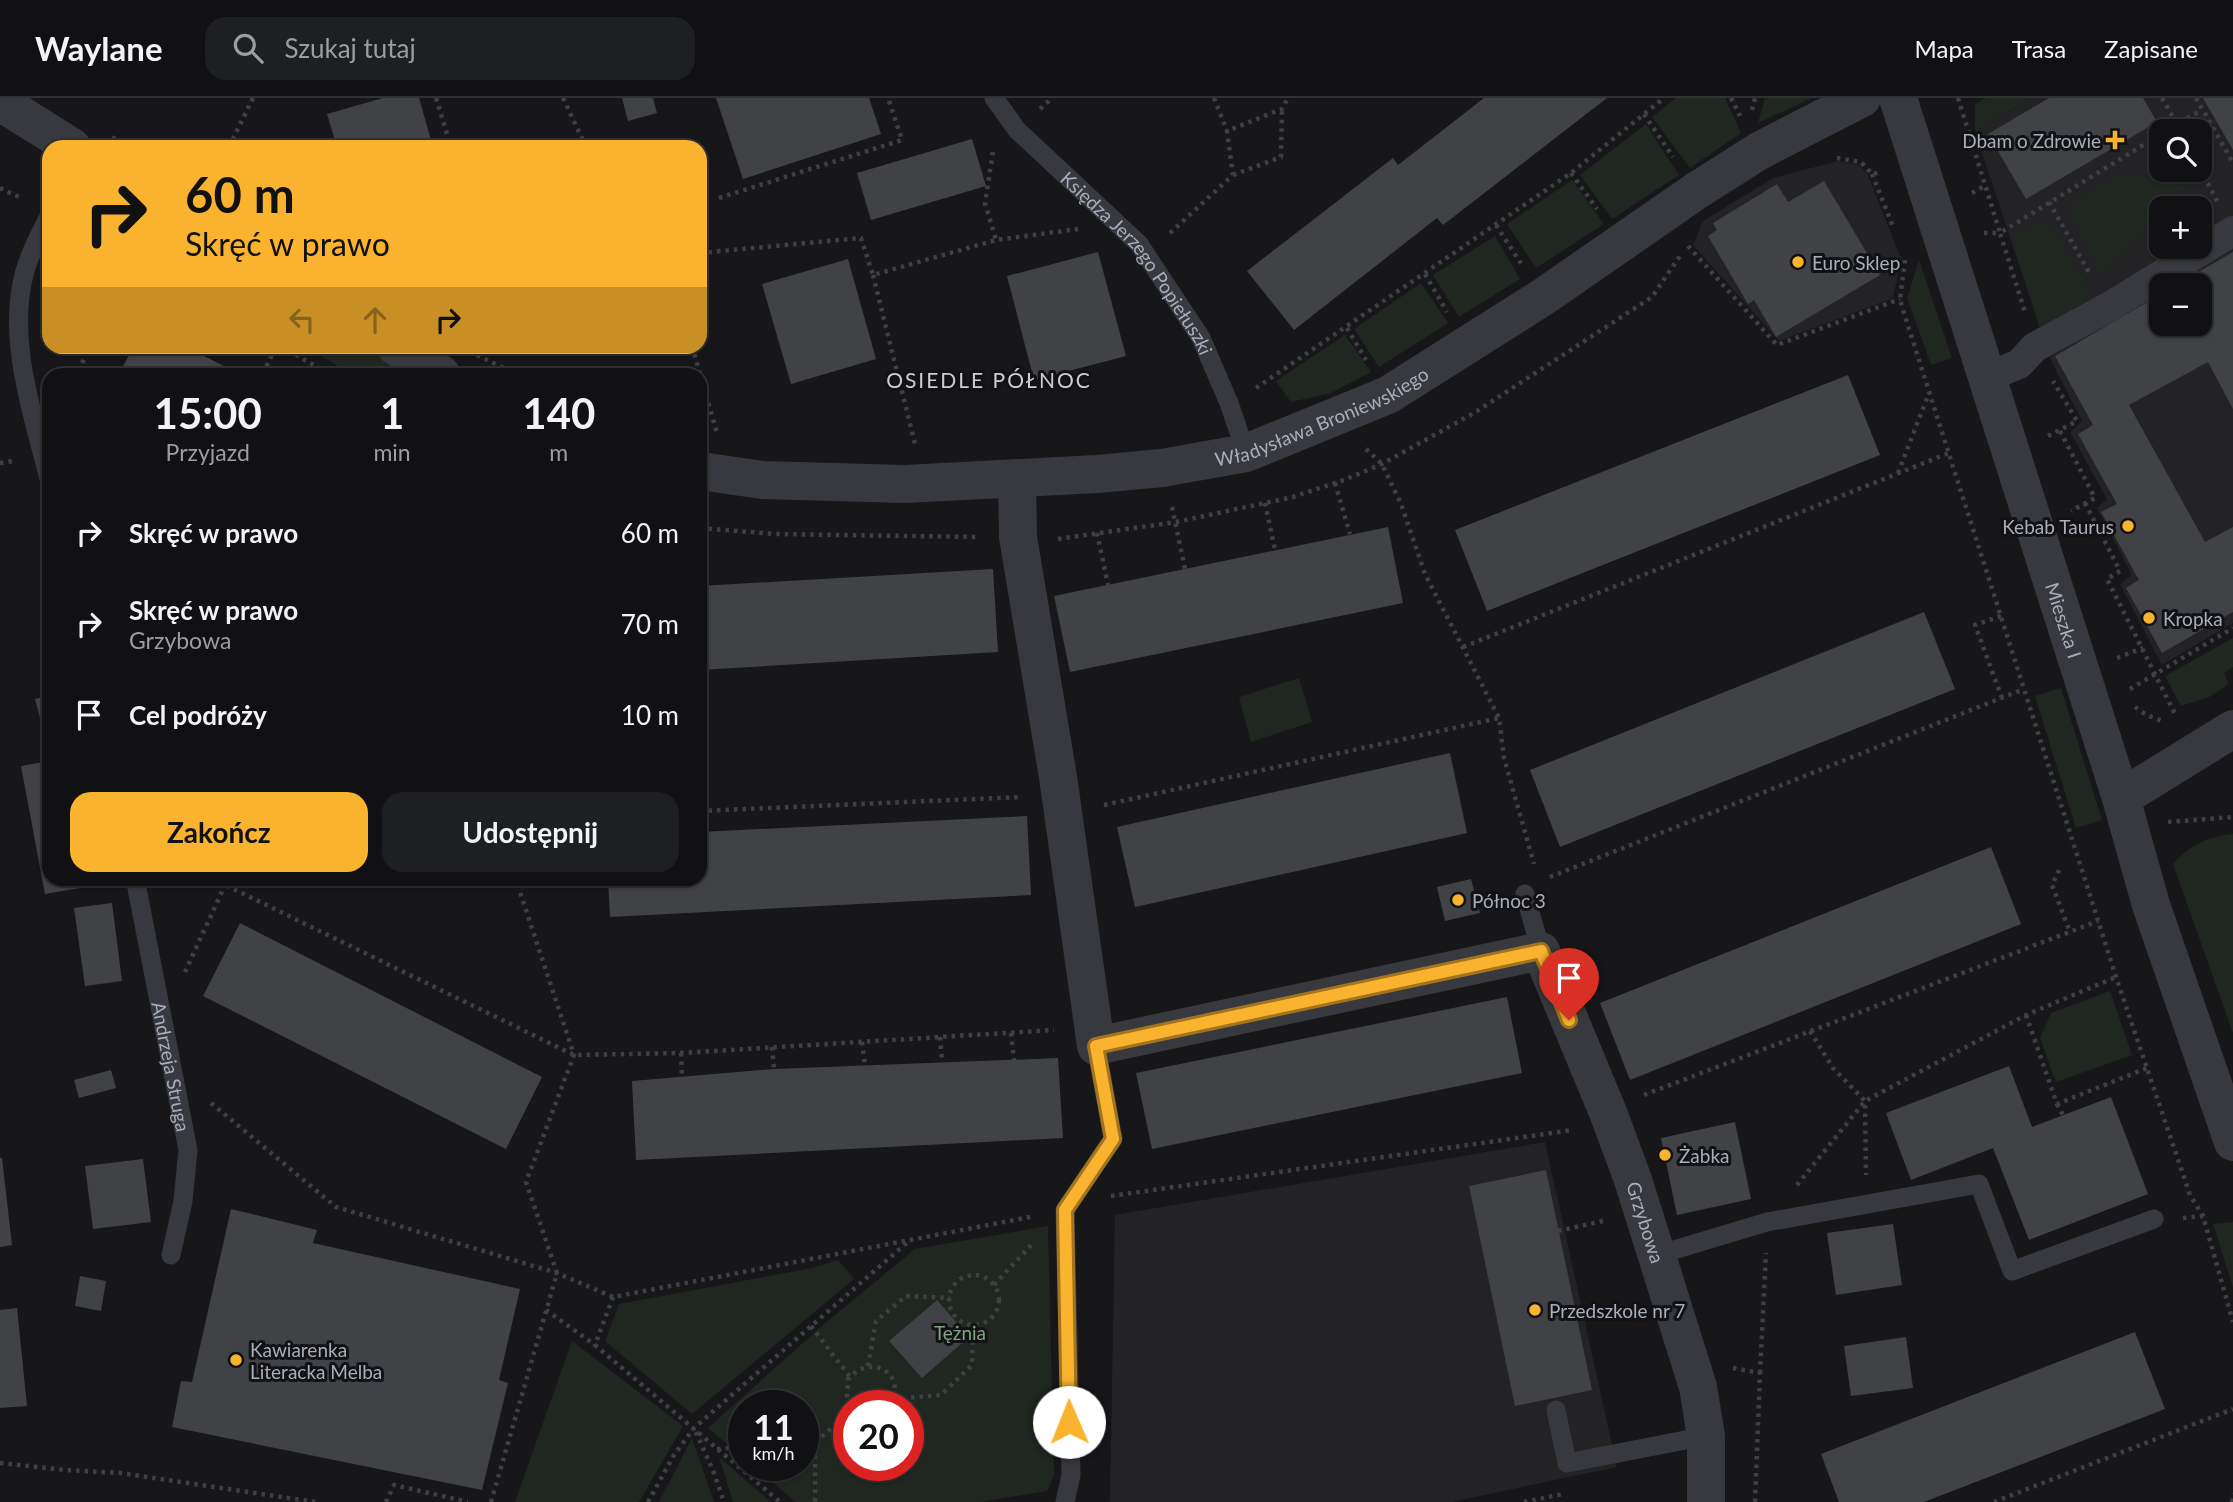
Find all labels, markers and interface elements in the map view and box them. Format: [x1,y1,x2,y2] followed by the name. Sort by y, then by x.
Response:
[205,17,695,80] search box
[35,28,163,68] text: Waylane
[229,29,267,67] icon: search
[285,32,416,64] text: Szukaj tutaj
[1915,34,1974,63] text: Mapa
[2012,34,2066,63] text: Trasa
[2104,34,2198,63] text: Zapisane
[2149,119,2212,336] map controls
[2149,119,2212,182] button: search
[1962,129,2101,152] place label: Dbam o Zdrowie
[2107,132,2123,148] marker: Dbam o Zdrowie
[185,165,295,223] text: 60 m
[1057,166,1218,358] street label: Księdza Jerzego Popiełuszki
[70,168,161,259] icon: right
[2149,196,2212,259] button: +
[185,224,390,263] text: Skręć w prawo
[1812,251,1900,274] place label: Euro Sklep
[1790,254,1806,270] marker: Euro Sklep
[2149,273,2212,336] button: −
[283,301,321,339] icon: left
[356,301,394,339] icon: ahead
[429,301,467,339] icon: right
[1213,361,1432,470] street label: Władysława Broniewskiego
[886,367,1092,392] district label: OSIEDLE PÓŁNOC
[154,388,262,438] text: 15:00
[380,388,404,438] text: 1
[522,388,595,438] text: 140
[166,438,250,466] text: Przyjazd
[373,438,411,466] text: min
[549,438,568,466] text: m
[70,514,108,552] icon: right
[2002,515,2114,538] place label: Kebab Taurus
[129,517,298,549] text: Skręć w prawo
[621,517,679,549] text: 60 m
[2120,518,2136,534] marker: Kebab Taurus
[2042,579,2087,661] street label: Mieszka I
[129,594,298,626] text: Skręć w prawo
[70,605,108,643] icon: right
[2163,607,2223,630] place label: Kropka
[621,608,679,640] text: 70 m
[2141,610,2157,626] marker: Kropka
[129,626,231,654] text: Grzybowa
[70,696,108,734] icon: arrive
[129,699,267,731] text: Cel podróży
[621,699,679,731] text: 10 m
[70,792,368,872] button: Zakończ
[382,792,679,872] button: Udostępnij
[1472,889,1546,912] place label: Północ 3
[1450,892,1466,908] marker: Północ 3
[1539,948,1599,1020] pin
[1550,959,1588,997] icon: arrive
[148,1000,196,1133] street label: Andrzeja Struga
[1679,1144,1730,1167] place label: Żabka
[1657,1147,1673,1163] marker: Żabka
[1623,1178,1670,1266] street label: Grzybowa
[1549,1299,1685,1322] place label: Przedszkole nr 7
[1527,1302,1543,1318] marker: Przedszkole nr 7
[934,1321,986,1344] park label: Tężnia
[250,1338,382,1383] place label: Kawiarenka Literacka Melba
[228,1352,244,1368] marker: Kawiarenka Literacka Melba
[1032,1385,1106,1459] position arrow
[833,1390,924,1481] speed limit sign: 20
[753,1405,794,1447] text: 11
[752,1442,795,1464] text: km/h

